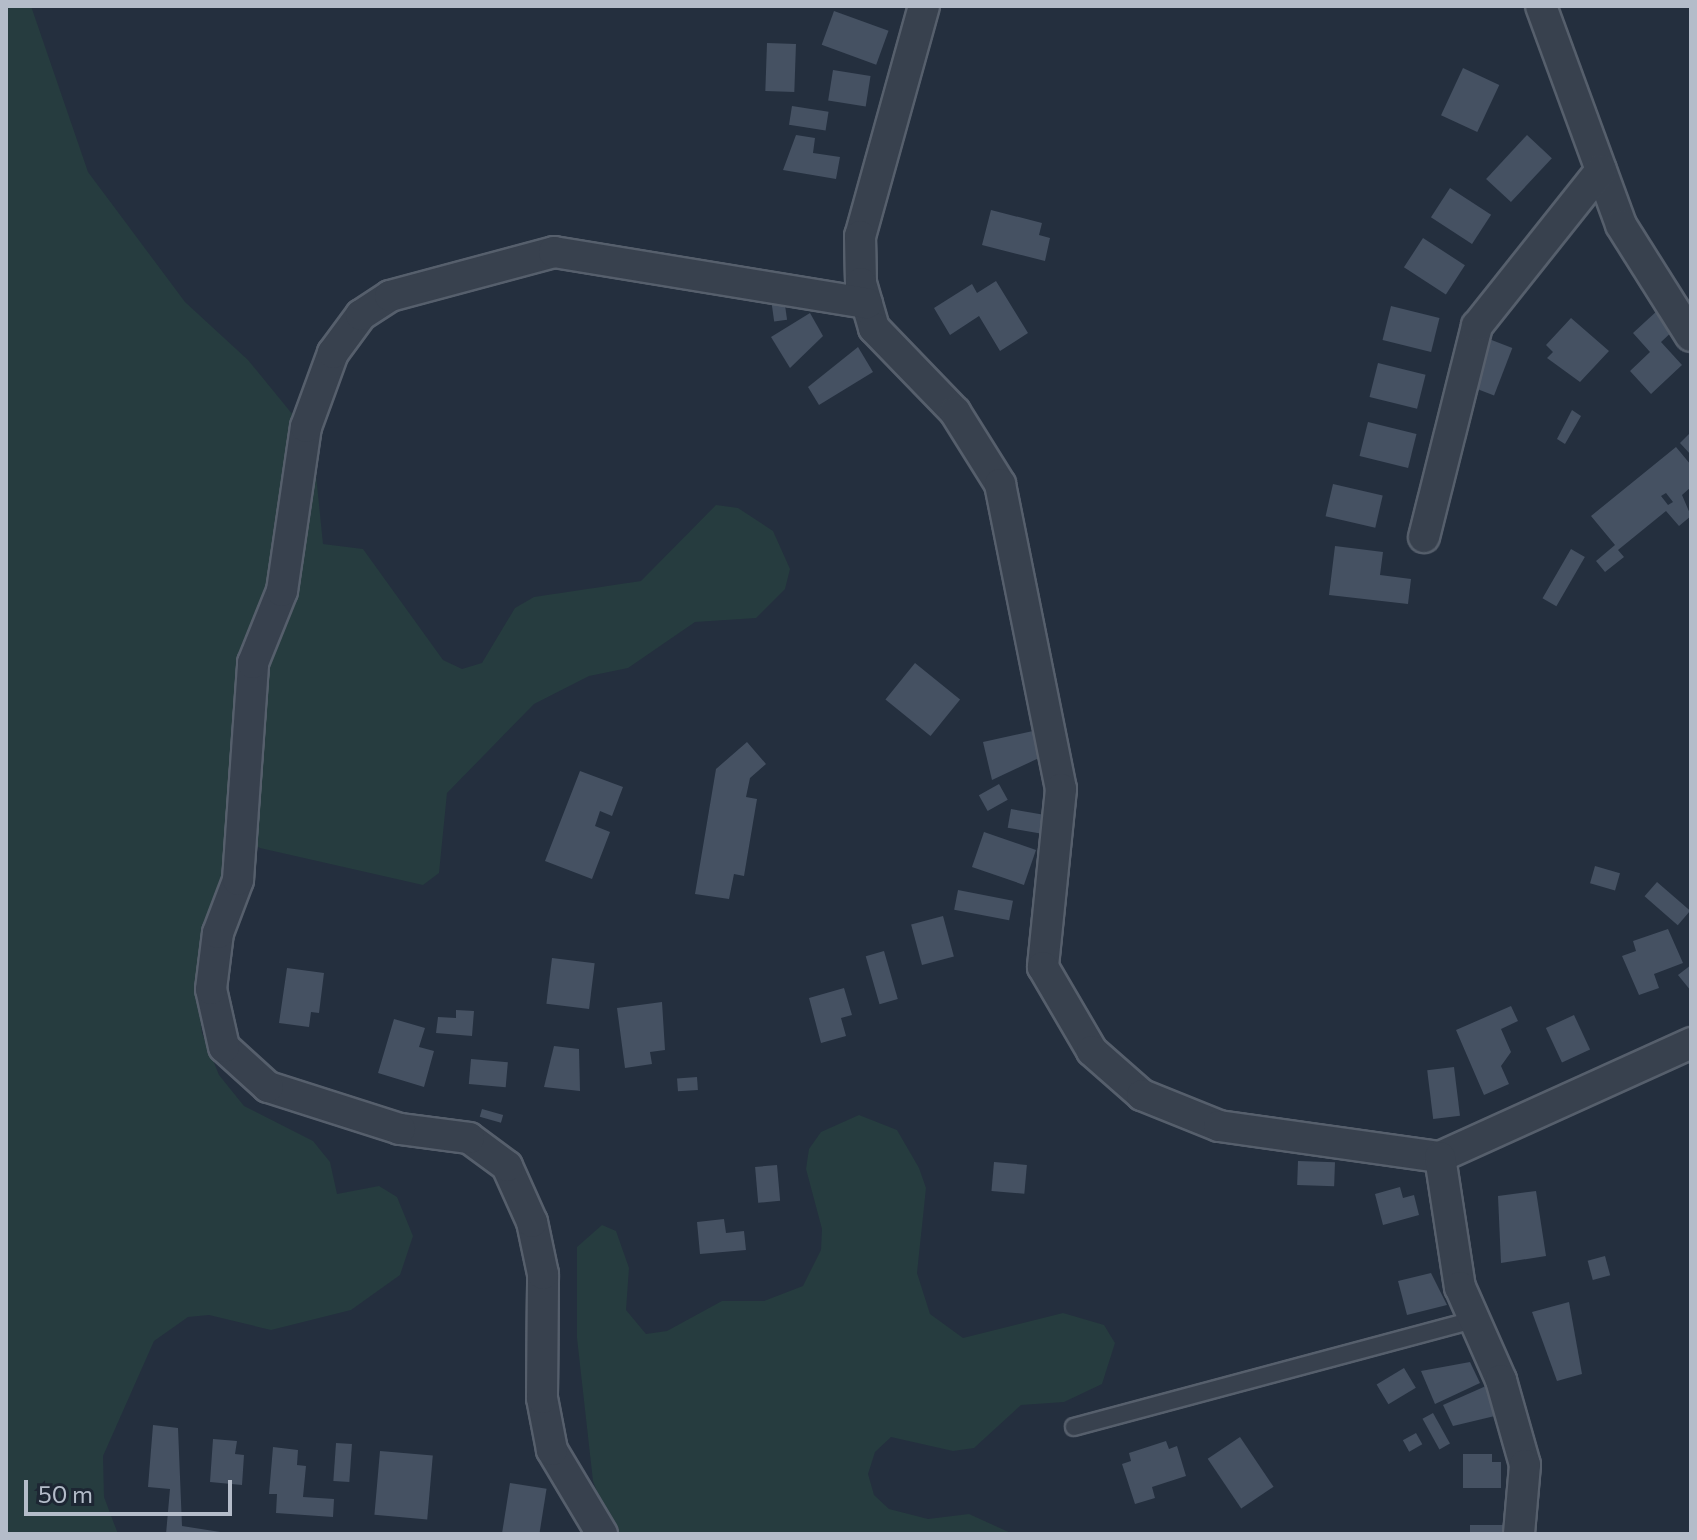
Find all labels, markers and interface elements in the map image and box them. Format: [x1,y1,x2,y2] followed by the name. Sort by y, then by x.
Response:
[28,1464,236,1514] scale bar
[38,1479,93,1508] text: 50 m

